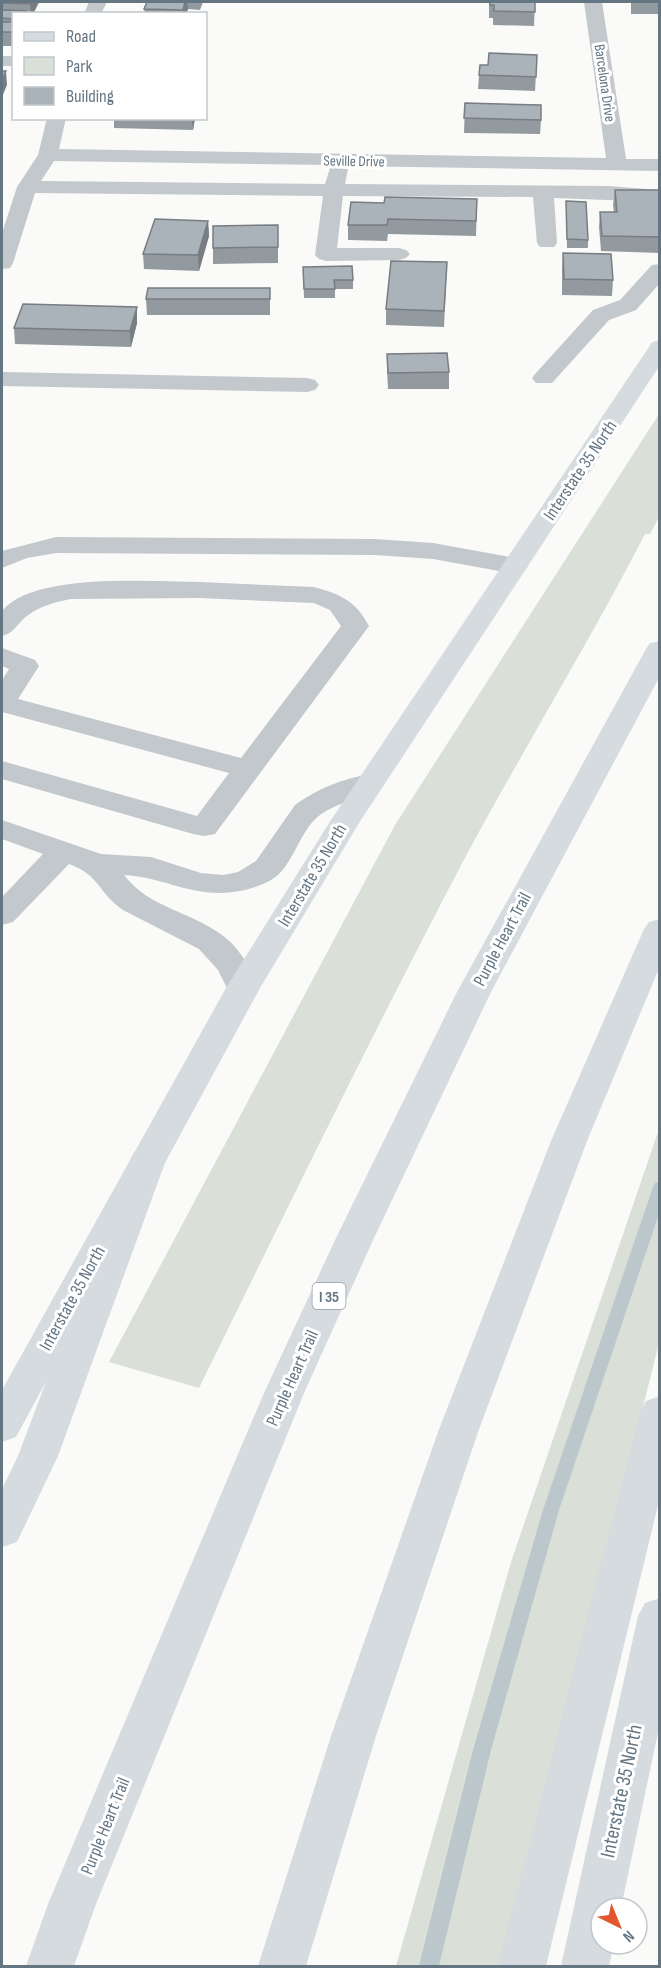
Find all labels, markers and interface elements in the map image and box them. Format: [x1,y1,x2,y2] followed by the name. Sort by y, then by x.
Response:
[12,12,207,120] legend
[66,26,96,47] text: Road
[590,43,619,123] street label: Barcelona Drive
[66,56,92,77] text: Park
[66,86,114,107] text: Building
[323,151,385,172] street label: Seville Drive
[539,416,622,524] street label: Interstate 35 North
[274,820,351,930] street label: Interstate 35 North
[469,889,536,990] street label: Purple Heart Trail
[35,1242,110,1354] street label: Interstate 35 North
[312,1283,346,1309] road number: I 35
[262,1327,323,1429] street label: Purple Heart Trail
[595,1722,648,1860] street label: Interstate 35 North
[76,1775,134,1878] street label: Purple Heart Trail
[589,1896,649,1956] north arrow
[619,1926,638,1946] text: N

